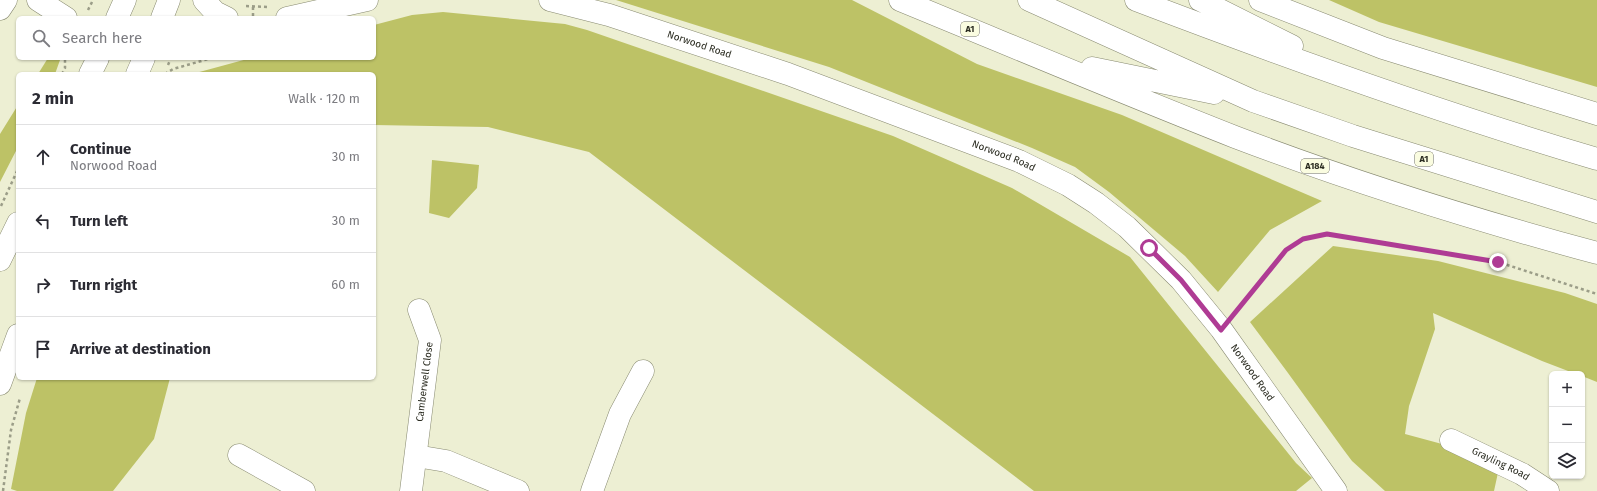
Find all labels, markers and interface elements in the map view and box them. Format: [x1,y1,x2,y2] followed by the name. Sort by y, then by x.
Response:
[16,16,376,60] search box
[961,22,979,36] road number: A1
[30,27,52,49] icon: search
[62,29,142,47] text: Search here
[666,29,733,61] street label: Norwood Road
[32,88,74,109] text: 2 min
[288,91,360,106] text: Walk · 120 m
[970,138,1037,174] street label: Norwood Road
[70,140,131,158] text: Continue
[32,146,54,168] icon: ahead
[332,149,360,164] text: 30 m
[1415,152,1433,166] road number: A1
[70,158,157,173] text: Norwood Road
[1301,159,1329,173] road number: A184
[32,210,54,232] icon: left
[70,212,128,230] text: Turn left
[332,213,360,228] text: 30 m
[1140,239,1158,257] route start
[1489,253,1507,271] route end
[32,274,54,296] icon: right
[70,276,137,294] text: Turn right
[331,277,360,292] text: 60 m
[32,338,54,360] icon: arrive
[70,340,211,358] text: Arrive at destination
[414,341,436,422] street label: Camberwell Close
[1228,342,1277,404] street label: Norwood Road
[1549,371,1585,479] map controls
[1549,371,1585,407] button: +
[1549,407,1585,443] button: −
[1549,443,1585,479] button: layers
[1470,445,1532,483] street label: Grayling Road

